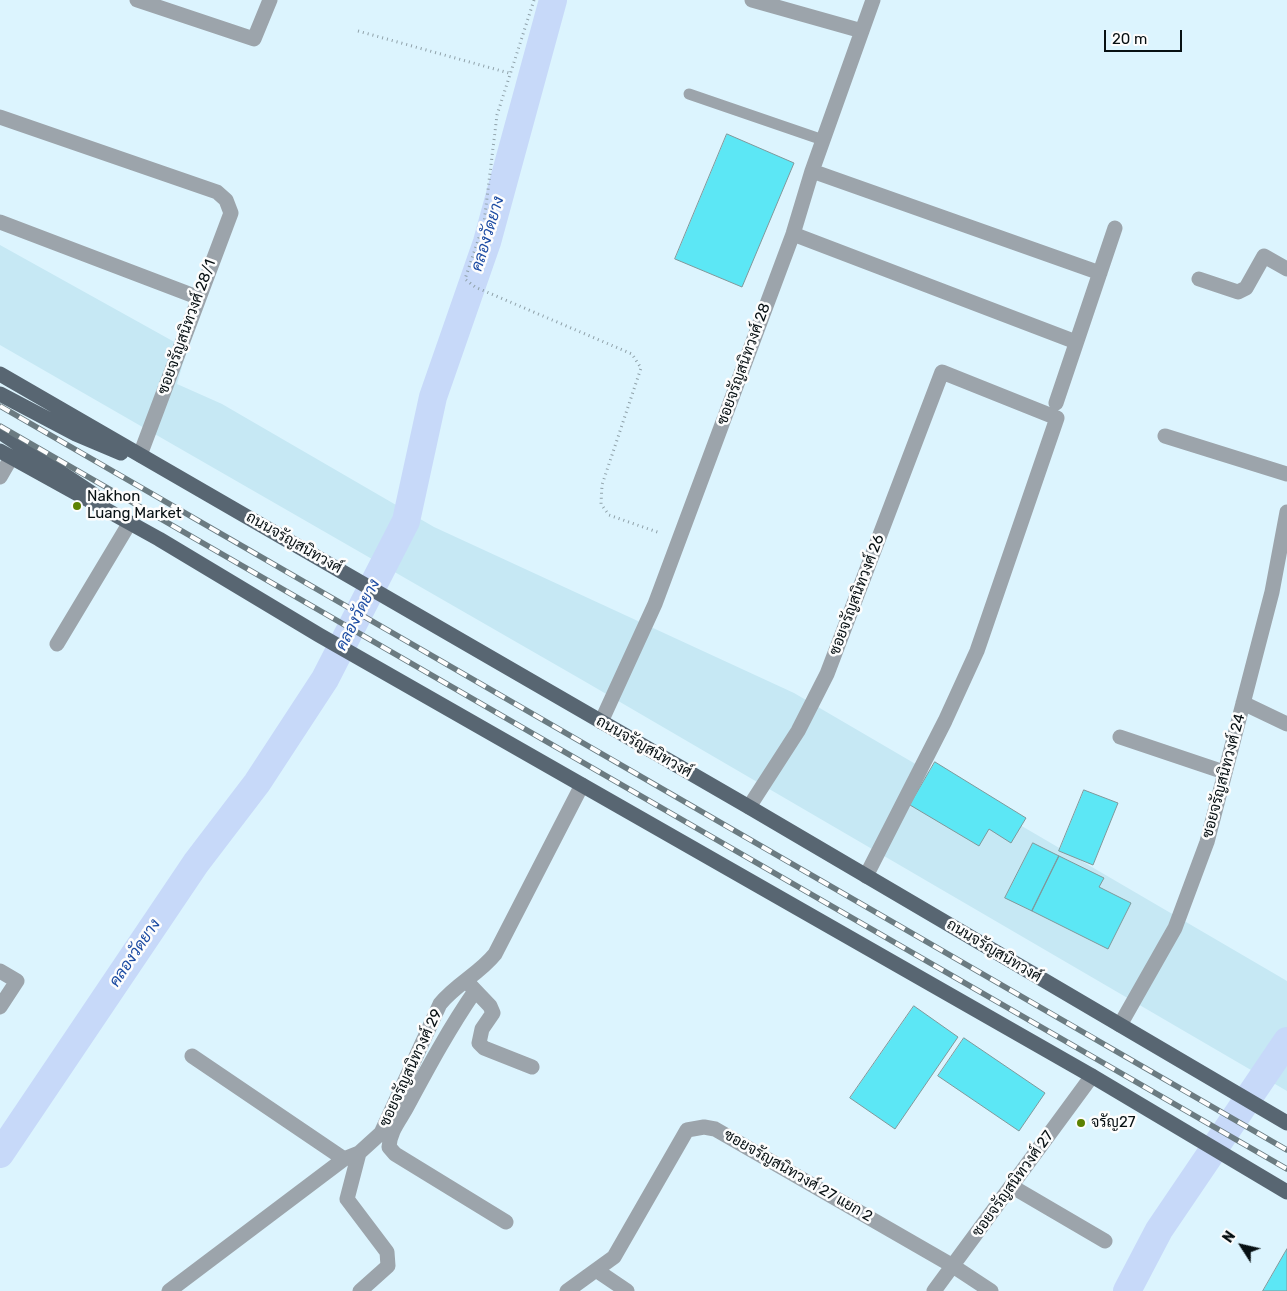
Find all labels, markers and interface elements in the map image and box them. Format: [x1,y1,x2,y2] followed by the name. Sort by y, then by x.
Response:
[1107,20,1184,52] scale bar
[1112,30,1147,48] text: 20 m
[468,194,508,274] water label: คลองวัดยาง
[154,257,220,397] street label: ซอยจรัญสนิทวงศ์ 28/1
[714,301,774,427] street label: ซอยจรัญสนิทวงศ์ 28
[87,488,182,523] place label: Nakhon Luang Market
[71,500,83,512] marker: Nakhon Luang Market
[243,508,345,578] street label: ถนนจรัญสนิทวงศ์
[826,532,888,658] street label: ซอยจรัญสนิทวงศ์ 26
[332,576,384,654] water label: คลองวัดยาง
[593,712,695,782] street label: ถนนจรัญสนิทวงศ์
[1199,712,1249,840] street label: ซอยจรัญสนิทวงศ์ 24
[105,916,165,990] water label: คลองวัดยาง
[943,916,1045,986] street label: ถนนจรัญสนิทวงศ์
[376,1006,446,1130] street label: ซอยจรัญสนิทวงศ์ 29
[1091,1114,1136,1132] place label: จรัญ27
[1075,1117,1087,1129] marker: จรัญ27
[721,1126,875,1226] street label: ซอยจรัญสนิทวงศ์ 27 แยก 2
[969,1128,1057,1240] street label: ซอยจรัญสนิทวงศ์ 27
[1217,1221,1267,1271] north arrow
[1219,1228,1239,1246] text: N

